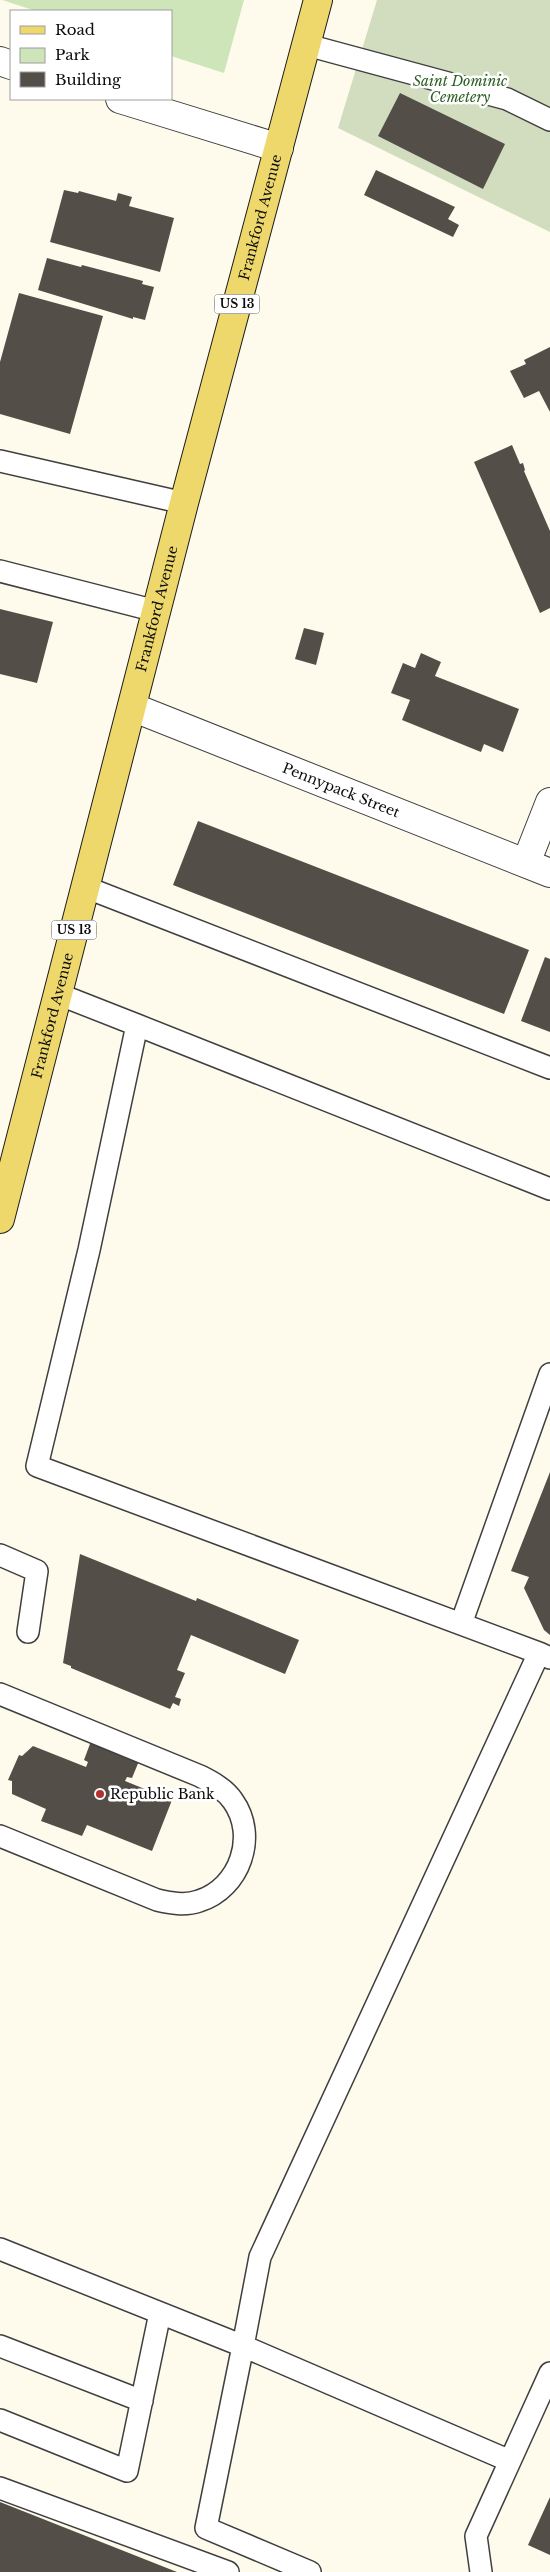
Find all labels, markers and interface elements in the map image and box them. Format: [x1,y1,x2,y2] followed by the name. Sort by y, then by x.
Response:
[10,10,172,100] legend
[55,20,95,39] text: Road
[55,45,91,64] text: Park
[55,70,122,89] text: Building
[413,72,508,106] park label: Saint Dominic Cemetery
[235,152,286,282] street label: Frankford Avenue
[214,294,260,314] road number: US 13
[132,544,182,674] street label: Frankford Avenue
[280,759,403,822] street label: Pennypack Street
[52,920,96,940] road number: US 13
[27,951,77,1081] street label: Frankford Avenue
[110,1785,215,1803] place label: Republic Bank
[94,1788,106,1800] marker: Republic Bank

